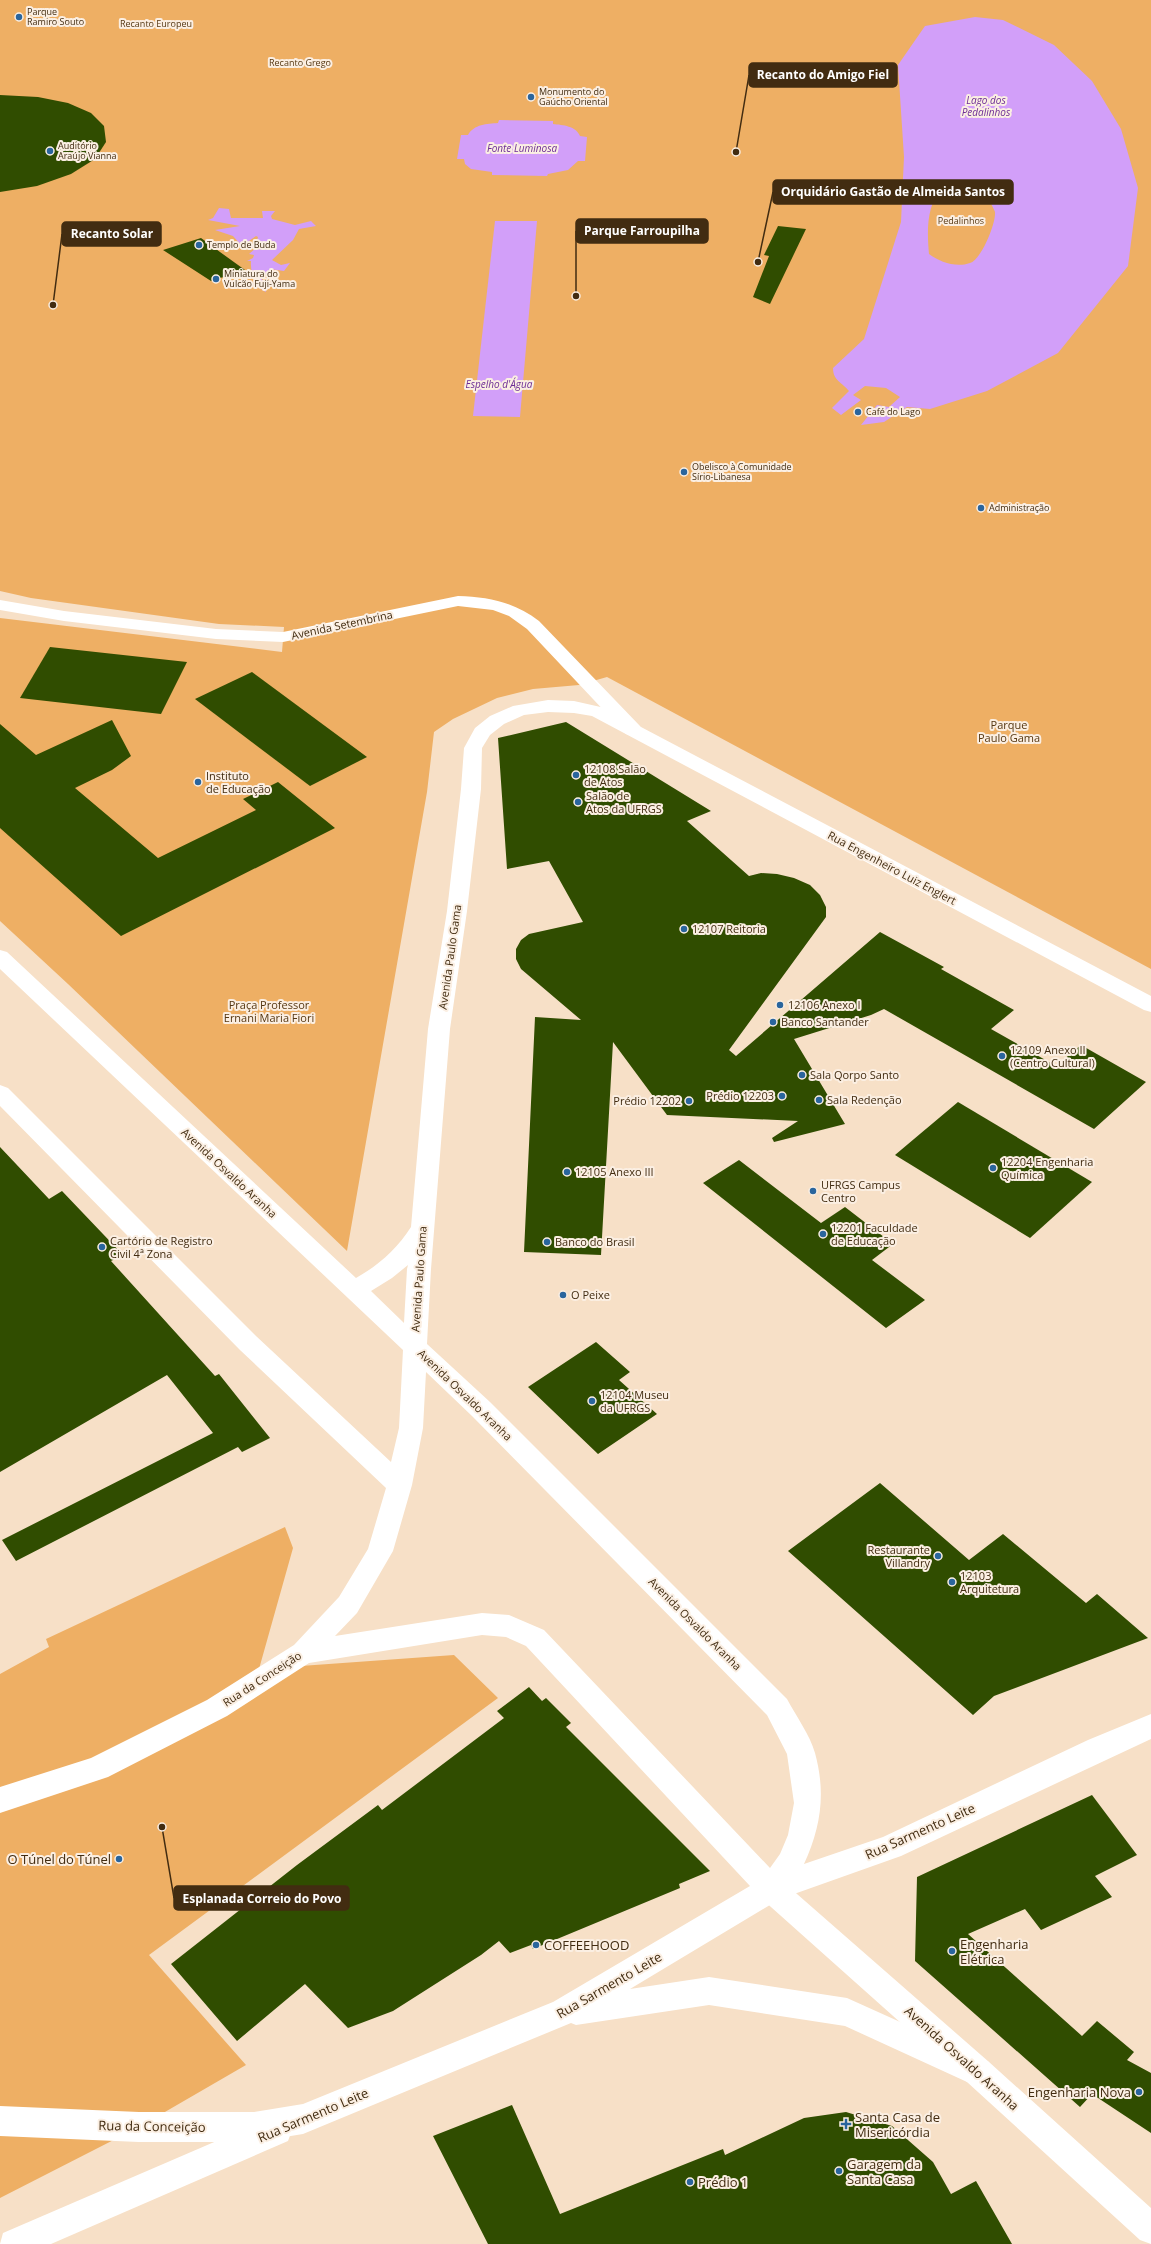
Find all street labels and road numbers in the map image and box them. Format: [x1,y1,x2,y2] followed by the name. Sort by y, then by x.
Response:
[290,606,394,643] street label: Avenida Setembrina
[825,827,959,908] street label: Rua Engenheiro Luiz Englert
[435,903,464,1010] street label: Avenida Paulo Gama
[178,1124,280,1221] street label: Avenida Osvaldo Aranha
[407,1226,430,1332] street label: Avenida Paulo Gama
[415,1346,516,1444] street label: Avenida Osvaldo Aranha
[646,1574,745,1673] street label: Avenida Osvaldo Aranha
[220,1647,304,1710] street label: Rua da Conceição
[862,1799,978,1863] street label: Rua Sarmento Leite
[553,1948,665,2022] street label: Rua Sarmento Leite
[901,2002,1023,2114] street label: Avenida Osvaldo Aranha
[255,2084,371,2146] street label: Rua Sarmento Leite
[98,2116,206,2136] street label: Rua da Conceição

